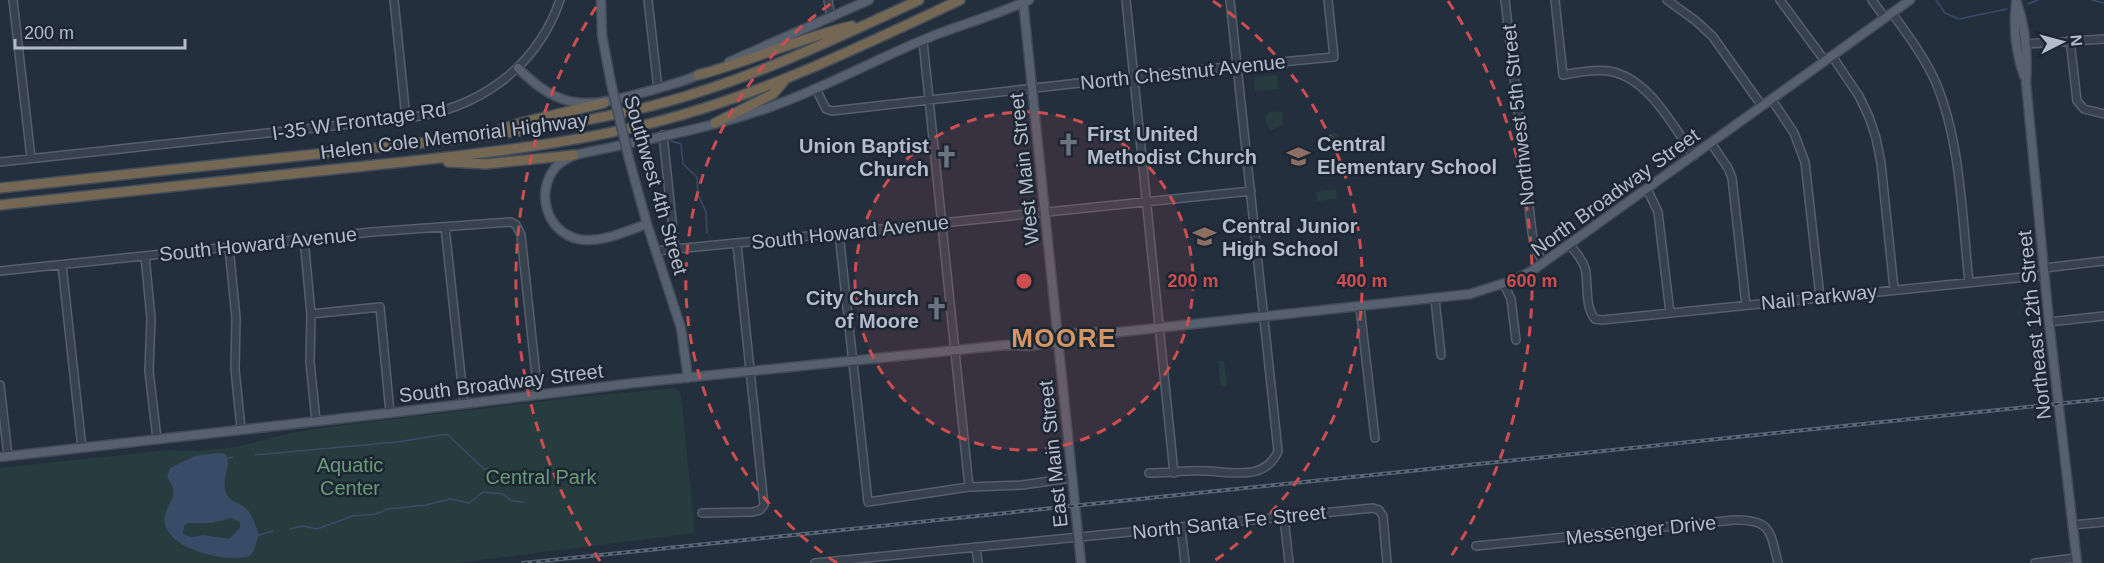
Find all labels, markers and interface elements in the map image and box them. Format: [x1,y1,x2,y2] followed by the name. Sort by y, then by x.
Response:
[15,12,184,50] scale bar
[2032,12,2092,72] north arrow
[24,23,74,43] text: 200 m
[1497,23,1538,207] street label: Northwest 5th Street
[2067,34,2085,47] text: N
[1079,50,1287,94] street label: North Chestnut Avenue
[1005,91,1043,246] street label: West Main Street
[620,93,692,278] street label: Southwest 4th Street
[271,98,447,144] street label: I-35 W Frontage Rd
[319,109,589,163] street label: Helen Cole Memorial Highway
[1087,123,1257,168] place label: First United Methodist Church
[1527,123,1704,260] street label: North Broadway Street
[1056,132,1082,158] church icon: First United Methodist Church
[1317,133,1497,178] place label: Central Elementary School
[799,135,929,180] place label: Union Baptist Church
[1286,143,1312,169] school or university icon: Central Elementary School
[934,144,960,170] church icon: Union Baptist Church
[750,211,950,253] street label: South Howard Avenue
[1222,215,1358,260] place label: Central Junior High School
[158,223,358,265] street label: South Howard Avenue
[1191,224,1217,250] school or university icon: Central Junior High School
[2013,229,2055,421] street label: Northeast 12th Street
[1014,271,1034,291] centre of rings
[1167,271,1219,291] text: 200 m
[1336,271,1388,291] text: 400 m
[1506,271,1558,291] text: 600 m
[1760,280,1878,314] street label: Nail Parkway
[806,287,919,332] place label: City Church of Moore
[924,296,950,322] church icon: City Church of Moore
[1011,323,1117,353] district label: MOORE
[398,359,605,406] street label: South Broadway Street
[1034,379,1072,529] street label: East Main Street
[317,454,383,499] park label: Aquatic Center
[485,466,598,488] park label: Central Park
[1131,501,1327,543] street label: North Santa Fe Street
[1565,511,1717,549] street label: Messenger Drive

